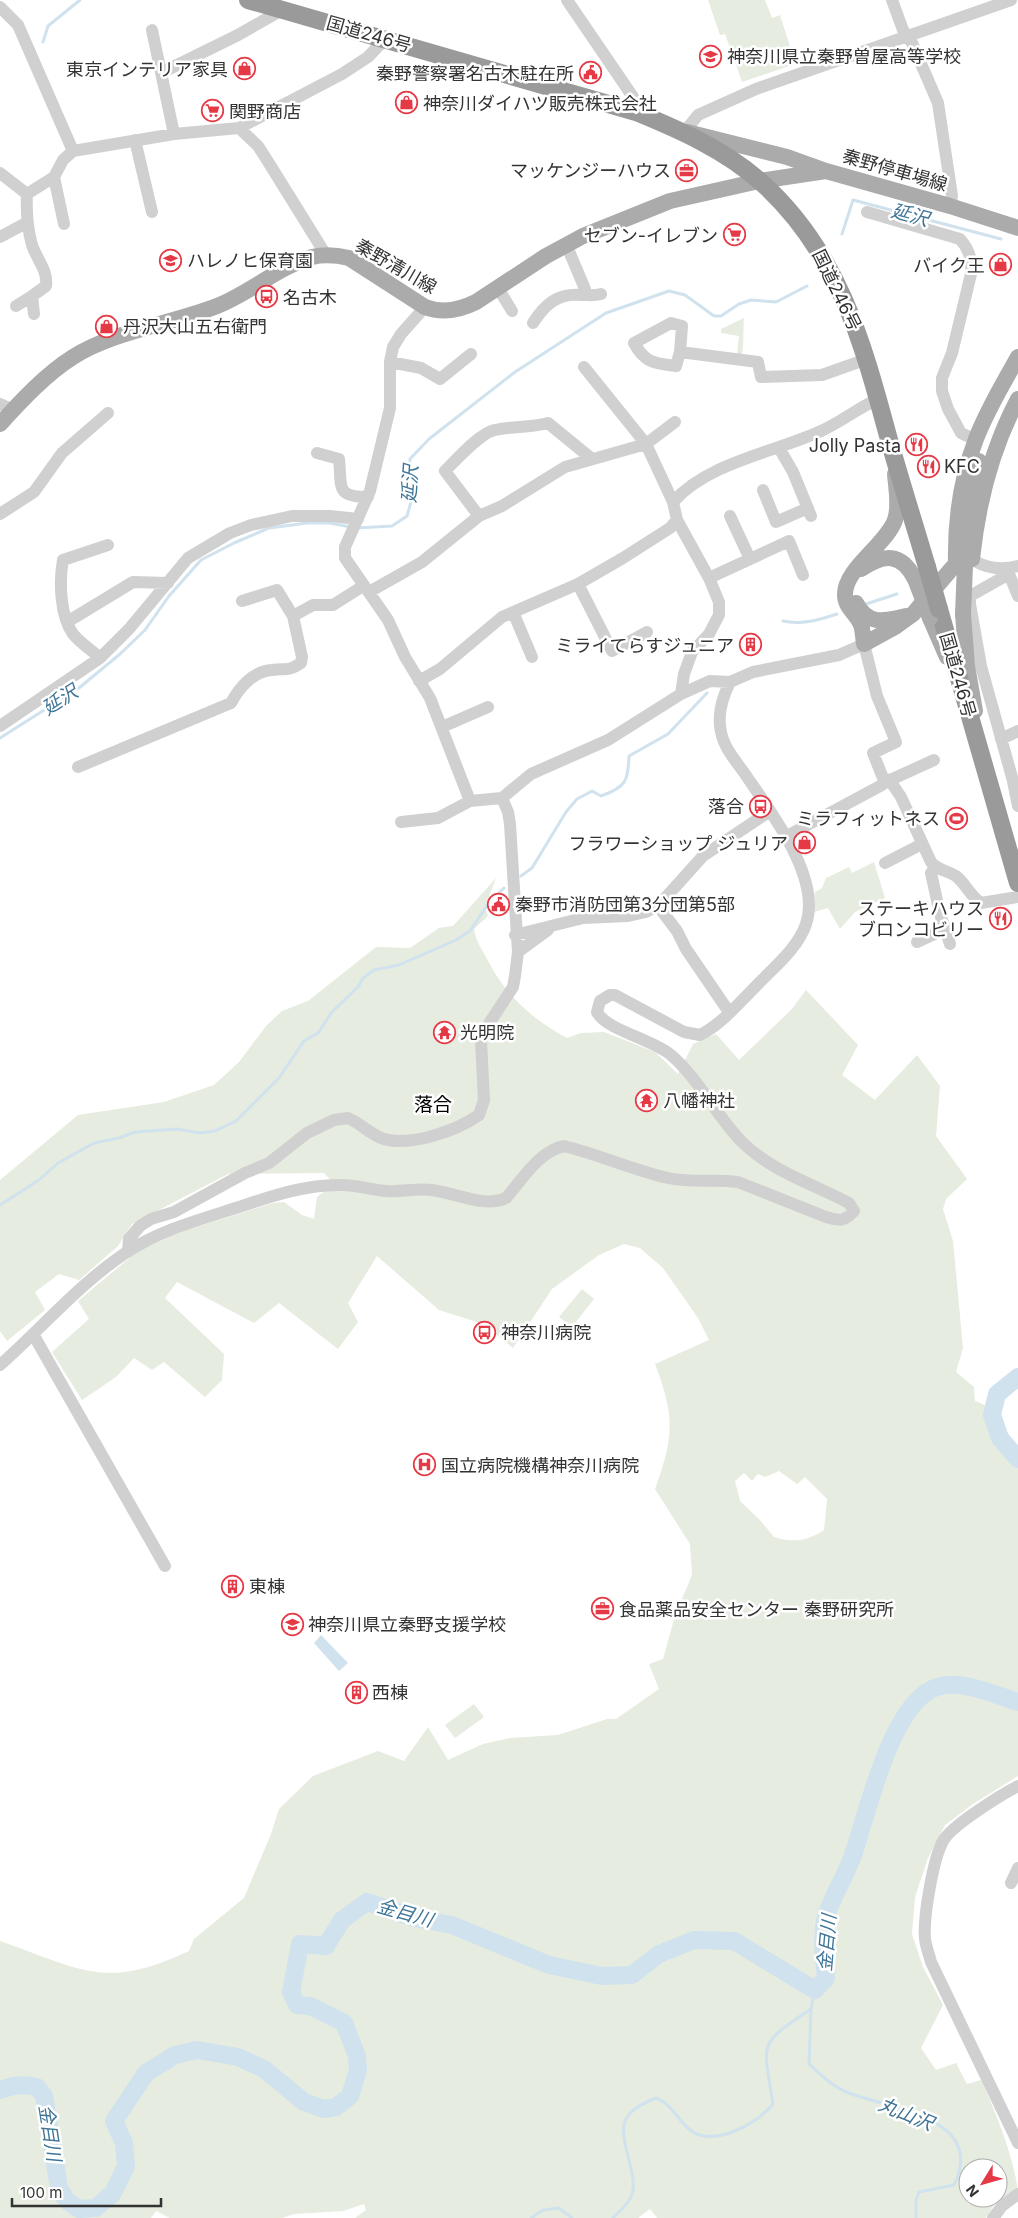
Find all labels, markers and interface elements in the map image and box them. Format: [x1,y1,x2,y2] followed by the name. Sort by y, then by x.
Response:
[324,12,414,56] street label: 国道246号
[699,44,723,68] school or university icon: 神奈川県立秦野曽屋高等学校
[727,46,961,67] place label: 神奈川県立秦野曽屋高等学校
[232,57,256,81] shop icon: 東京インテリア家具
[66,59,228,80] place label: 東京インテリア家具
[578,61,602,85] public building icon: 秦野警察署名古木駐在所
[376,63,574,84] place label: 秦野警察署名古木駐在所
[395,91,419,115] shop icon: 神奈川ダイハツ販売株式会社
[423,93,657,114] place label: 神奈川ダイハツ販売株式会社
[201,99,225,123] supermarket icon: 関野商店
[229,101,301,122] place label: 関野商店
[840,145,950,195] street label: 秦野停車場線
[675,158,699,182] office icon: マッケンジーハウス
[510,160,671,181] place label: マッケンジーハウス
[889,199,934,232] water label: 延沢
[722,223,746,247] supermarket icon: セブン-イレブン
[584,225,718,246] place label: セブン-イレブン
[352,234,440,298] street label: 秦野清川線
[808,246,866,334] street label: 国道246号
[159,248,183,272] school or university icon: ハレノヒ保育園
[187,250,313,271] place label: ハレノヒ保育園
[989,253,1013,277] shop icon: バイク王
[913,255,985,276] place label: バイク王
[255,285,279,309] bus stop icon: 名古木
[283,287,337,308] place label: 名古木
[95,314,119,338] shop icon: 丹沢大山五右衛門
[123,316,267,337] place label: 丹沢大山五右衛門
[905,433,929,457] restaurant icon: Jolly Pasta
[809,435,901,456] place label: Jolly Pasta
[916,454,940,478] restaurant icon: KFC
[944,456,980,477] place label: KFC
[397,461,423,504] water label: 延沢
[936,630,980,720] street label: 国道246号
[738,633,762,657] building icon: ミライてらすジュニア
[556,635,734,656] place label: ミライてらすジュニア
[38,678,85,720] water label: 延沢
[748,794,772,818] bus stop icon: 落合
[708,796,744,817] place label: 落合
[944,806,968,830] sports icon: ミラフィットネス
[796,808,940,829] place label: ミラフィットネス
[792,831,816,855] shop icon: フラワーショップ ジュリア
[569,833,788,854] place label: フラワーショップ ジュリア
[487,892,511,916] public building icon: 秦野市消防団第3分団第5部
[515,894,735,915] place label: 秦野市消防団第3分団第5部
[858,898,984,940] place label: ステーキハウス ブロンコビリー
[988,906,1012,930] restaurant icon: ステーキハウス ブロンコビリー
[432,1020,456,1044] temple icon: 光明院
[460,1022,514,1043] place label: 光明院
[635,1088,659,1112] temple icon: 八幡神社
[663,1090,735,1111] place label: 八幡神社
[414,1093,452,1116] district label: 落合
[473,1320,497,1344] bus stop icon: 神奈川病院
[501,1322,591,1343] place label: 神奈川病院
[413,1453,437,1477] hospital icon: 国立病院機構神奈川病院
[441,1455,639,1476] place label: 国立病院機構神奈川病院
[221,1574,245,1598] building icon: 東棟
[249,1576,285,1597] place label: 東棟
[591,1597,615,1621] office icon: 食品薬品安全センター 秦野研究所
[619,1599,894,1620] place label: 食品薬品安全センター 秦野研究所
[280,1612,304,1636] school or university icon: 神奈川県立秦野支援学校
[308,1614,506,1635] place label: 神奈川県立秦野支援学校
[344,1680,368,1704] building icon: 西棟
[372,1682,408,1703] place label: 西棟
[374,1894,437,1932] water label: 金目川
[813,1912,841,1972] water label: 金目川
[875,2093,940,2136] water label: 丸山沢
[34,2103,66,2165] water label: 金目川
[958,2158,1008,2208] north arrow
[12,2176,161,2208] scale bar
[962,2182,982,2201] text: N
[20,2183,62,2202] text: 100 m

